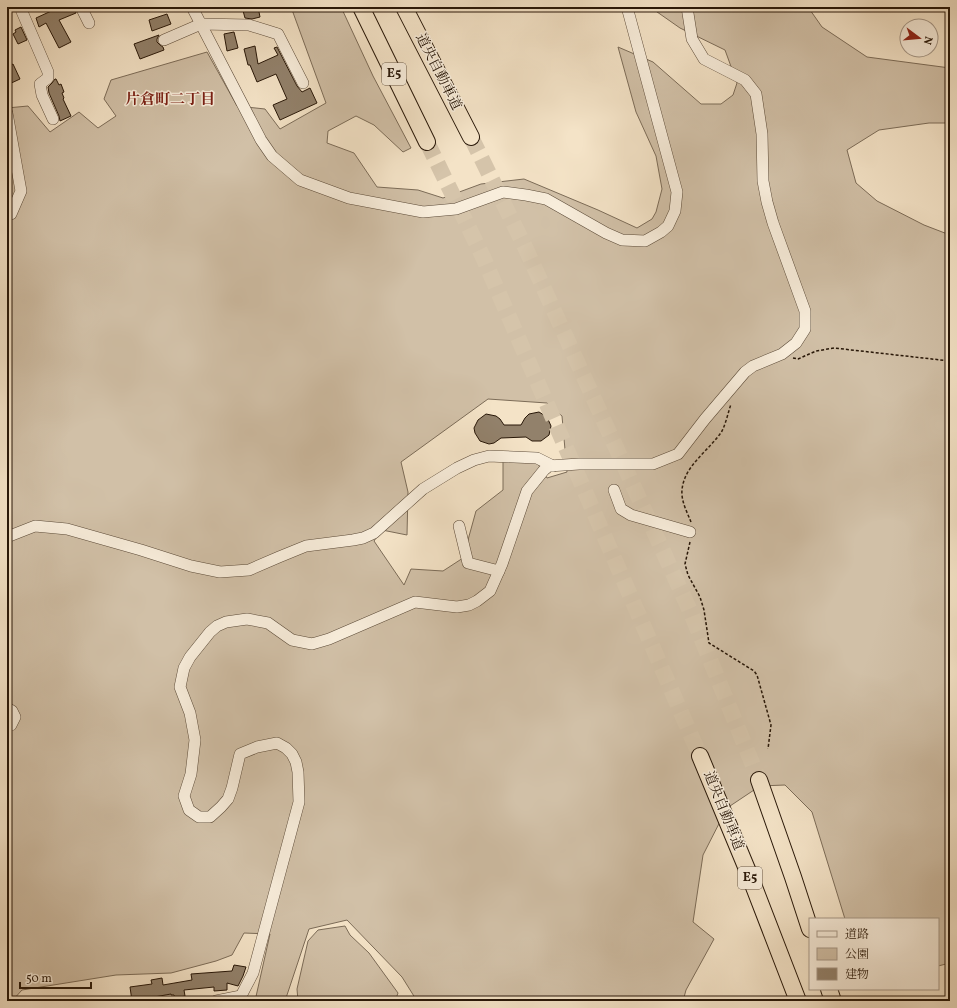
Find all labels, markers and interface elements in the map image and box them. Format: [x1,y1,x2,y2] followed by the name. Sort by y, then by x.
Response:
[899,18,939,58] north arrow
[410,30,466,114] street label: 道央自動車道
[919,34,935,46] text: N
[382,63,406,85] road number: E5
[125,90,215,111] district label: 片倉町二丁目
[698,768,748,854] street label: 道央自動車道
[738,867,762,889] road number: E5
[809,918,939,990] legend
[845,927,869,943] text: 道路
[845,947,869,963] text: 公園
[20,964,91,990] scale bar
[845,967,869,983] text: 建物
[26,971,52,987] text: 50 m

